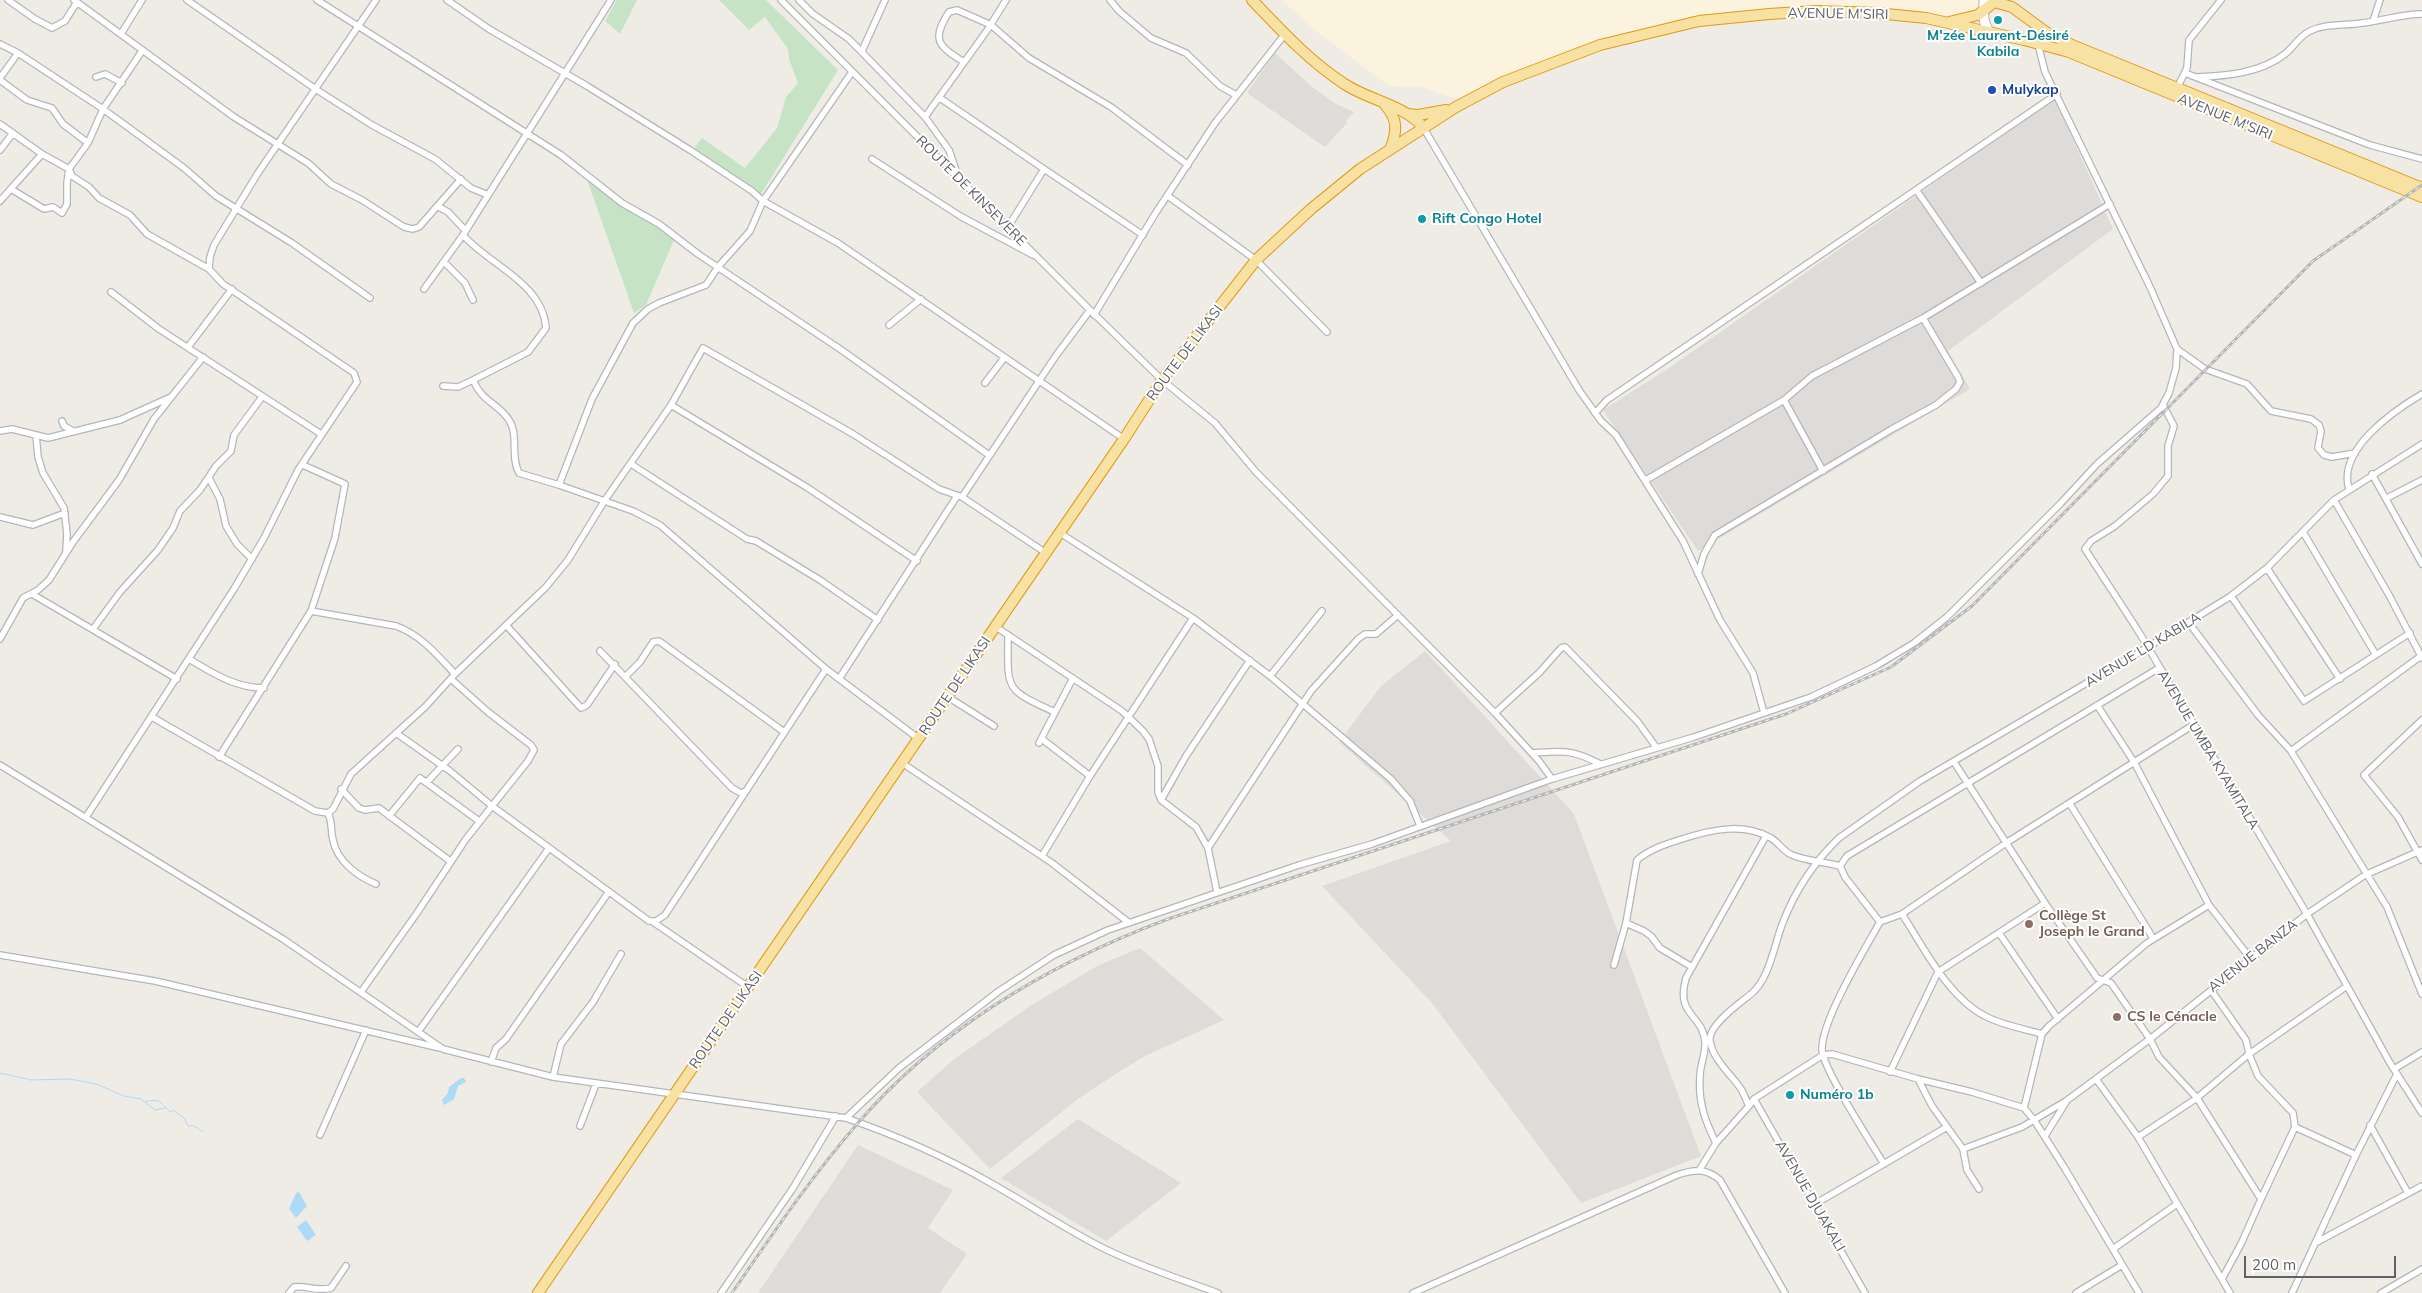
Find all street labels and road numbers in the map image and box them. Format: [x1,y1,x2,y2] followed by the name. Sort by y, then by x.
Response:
[1787,5,1889,23] street label: AVENUE M'SIRI
[2175,90,2275,144] street label: AVENUE M'SIRI
[912,132,1030,250] street label: ROUTE DE KINSEVERE
[1143,302,1227,404] street label: ROUTE DE LIKASI
[2082,609,2204,691] street label: AVENUE LD KABILA
[916,633,994,739] street label: ROUTE DE LIKASI
[2154,667,2262,833] street label: AVENUE UMBA KYAMITALA
[2205,916,2301,996] street label: AVENUE BANZA
[686,968,766,1072] street label: ROUTE DE LIKASI
[1771,1138,1849,1254] street label: AVENUE DJUAKALI

